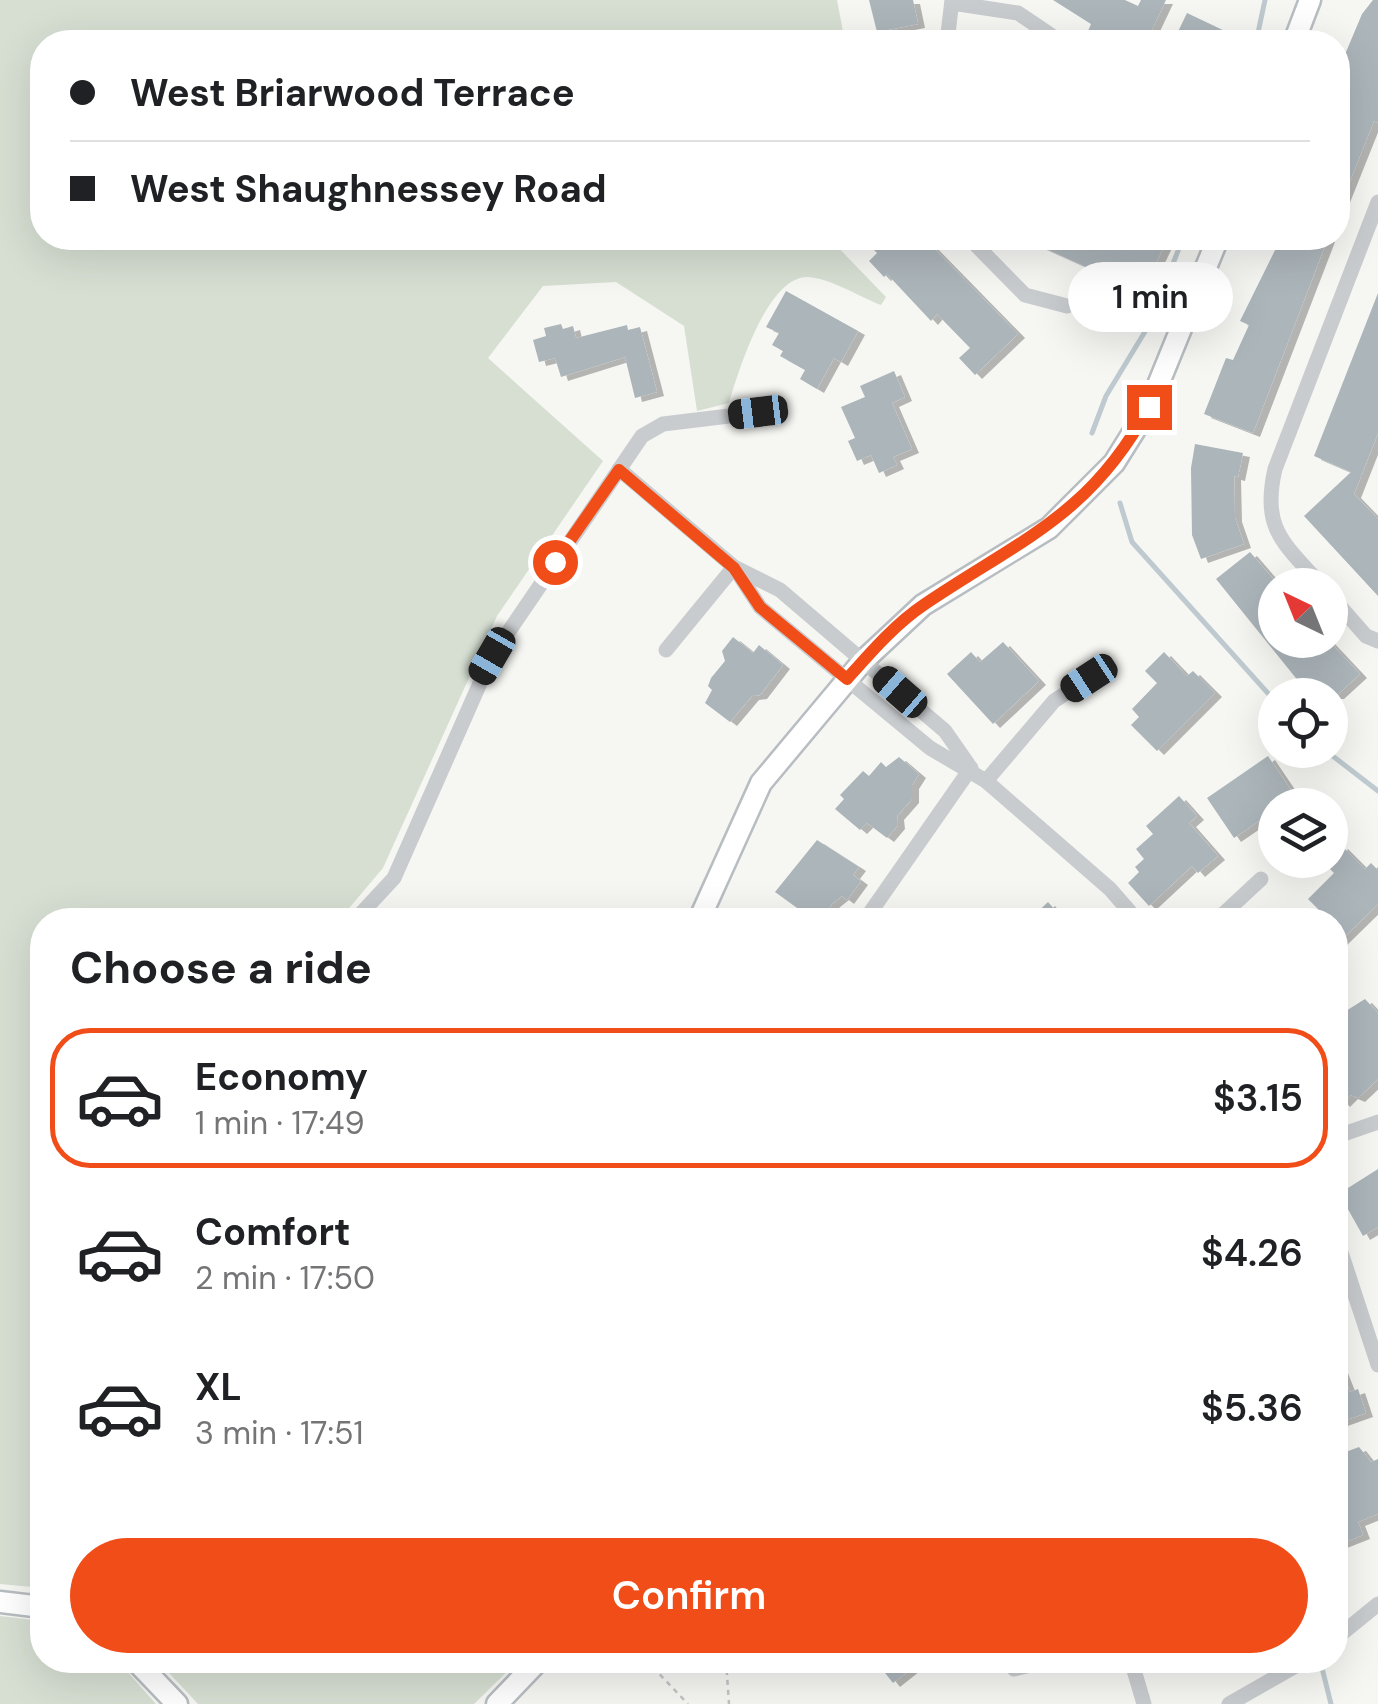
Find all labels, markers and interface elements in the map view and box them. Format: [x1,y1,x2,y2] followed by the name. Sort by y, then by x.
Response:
[130,68,575,118] text: West Briarwood Terrace
[130,164,607,214] text: West Shaughnessey Road
[1066,262,1232,332] callout: 1 min
[1112,276,1189,318] text: 1 min
[1127,385,1172,430] route end
[726,393,790,431] car
[533,540,578,585] route start
[1258,568,1348,658] north arrow
[1258,568,1348,878] map controls
[464,623,520,689] car
[1056,649,1122,707] car
[868,661,932,723] car
[1258,678,1348,768] button: locate
[1258,788,1348,878] button: layers
[70,938,372,997] text: Choose a ride
[195,1052,368,1102] text: Economy
[75,1053,165,1143] icon: car
[1213,1073,1303,1123] text: $3.15
[195,1102,364,1144] text: 1 min · 17:49
[195,1207,351,1257] text: Comfort
[75,1208,165,1298] icon: car
[1201,1228,1303,1278] text: $4.26
[195,1257,375,1299] text: 2 min · 17:50
[195,1362,242,1412] text: XL
[75,1363,165,1453] icon: car
[1201,1383,1303,1433] text: $5.36
[195,1412,363,1454] text: 3 min · 17:51
[70,1538,1308,1653] button: Confirm

